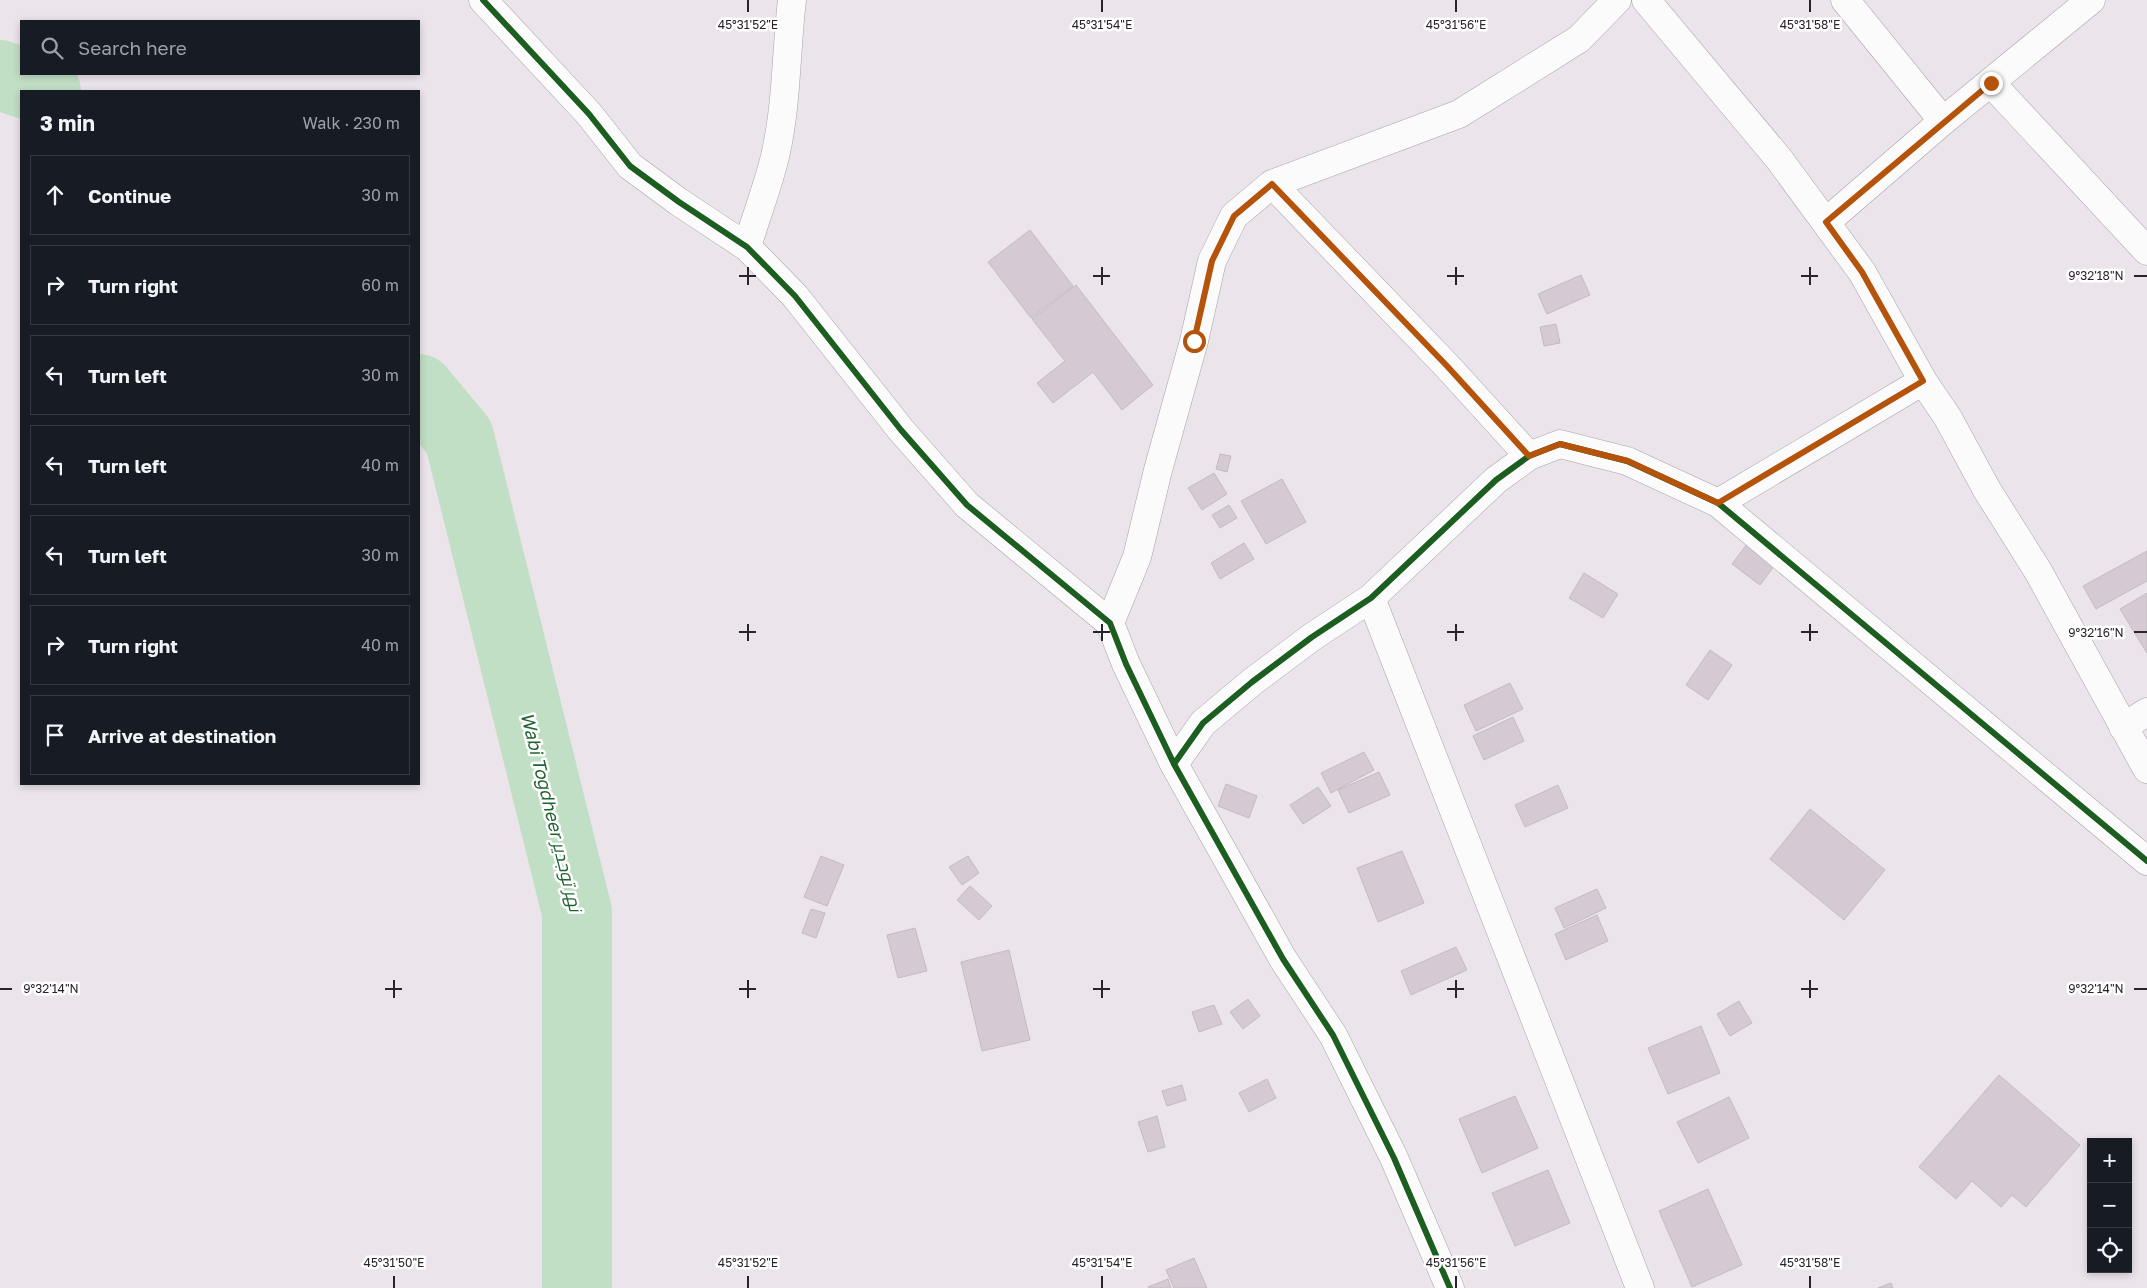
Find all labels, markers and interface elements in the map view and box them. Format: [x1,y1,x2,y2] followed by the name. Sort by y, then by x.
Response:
[718,17,778,32] text: 45°31'52"E
[1072,17,1132,32] text: 45°31'54"E
[1426,17,1486,32] text: 45°31'56"E
[1780,17,1840,32] text: 45°31'58"E
[20,20,420,75] search box
[38,34,66,62] icon: search
[78,36,187,59] text: Search here
[1980,72,2003,95] route end
[40,110,95,136] text: 3 min
[303,113,400,133] text: Walk · 230 m
[41,181,69,209] icon: ahead
[88,184,171,207] text: Continue
[362,185,399,205] text: 30 m
[2068,268,2124,283] text: 9°32'18"N
[41,271,69,299] icon: right
[88,274,178,297] text: Turn right
[361,275,399,295] text: 60 m
[1183,330,1206,353] route start
[41,361,69,389] icon: left
[88,364,167,387] text: Turn left
[362,365,399,385] text: 30 m
[41,451,69,479] icon: left
[88,454,167,477] text: Turn left
[361,455,399,475] text: 40 m
[41,541,69,569] icon: left
[88,544,167,567] text: Turn left
[362,545,399,565] text: 30 m
[2068,625,2124,640] text: 9°32'16"N
[41,631,69,659] icon: right
[88,634,178,657] text: Turn right
[361,635,399,655] text: 40 m
[516,710,588,916] water label: Wabi Togdheer نهر توجدير
[41,721,69,749] icon: arrive
[88,724,276,747] text: Arrive at destination
[23,981,79,996] text: 9°32'14"N
[2068,981,2124,996] text: 9°32'14"N
[2087,1138,2132,1273] map controls
[2087,1138,2132,1183] button: +
[2087,1183,2132,1228] button: −
[2087,1228,2132,1273] button: locate
[364,1255,424,1270] text: 45°31'50"E
[718,1255,778,1270] text: 45°31'52"E
[1072,1255,1132,1270] text: 45°31'54"E
[1426,1255,1486,1270] text: 45°31'56"E
[1780,1255,1840,1270] text: 45°31'58"E

